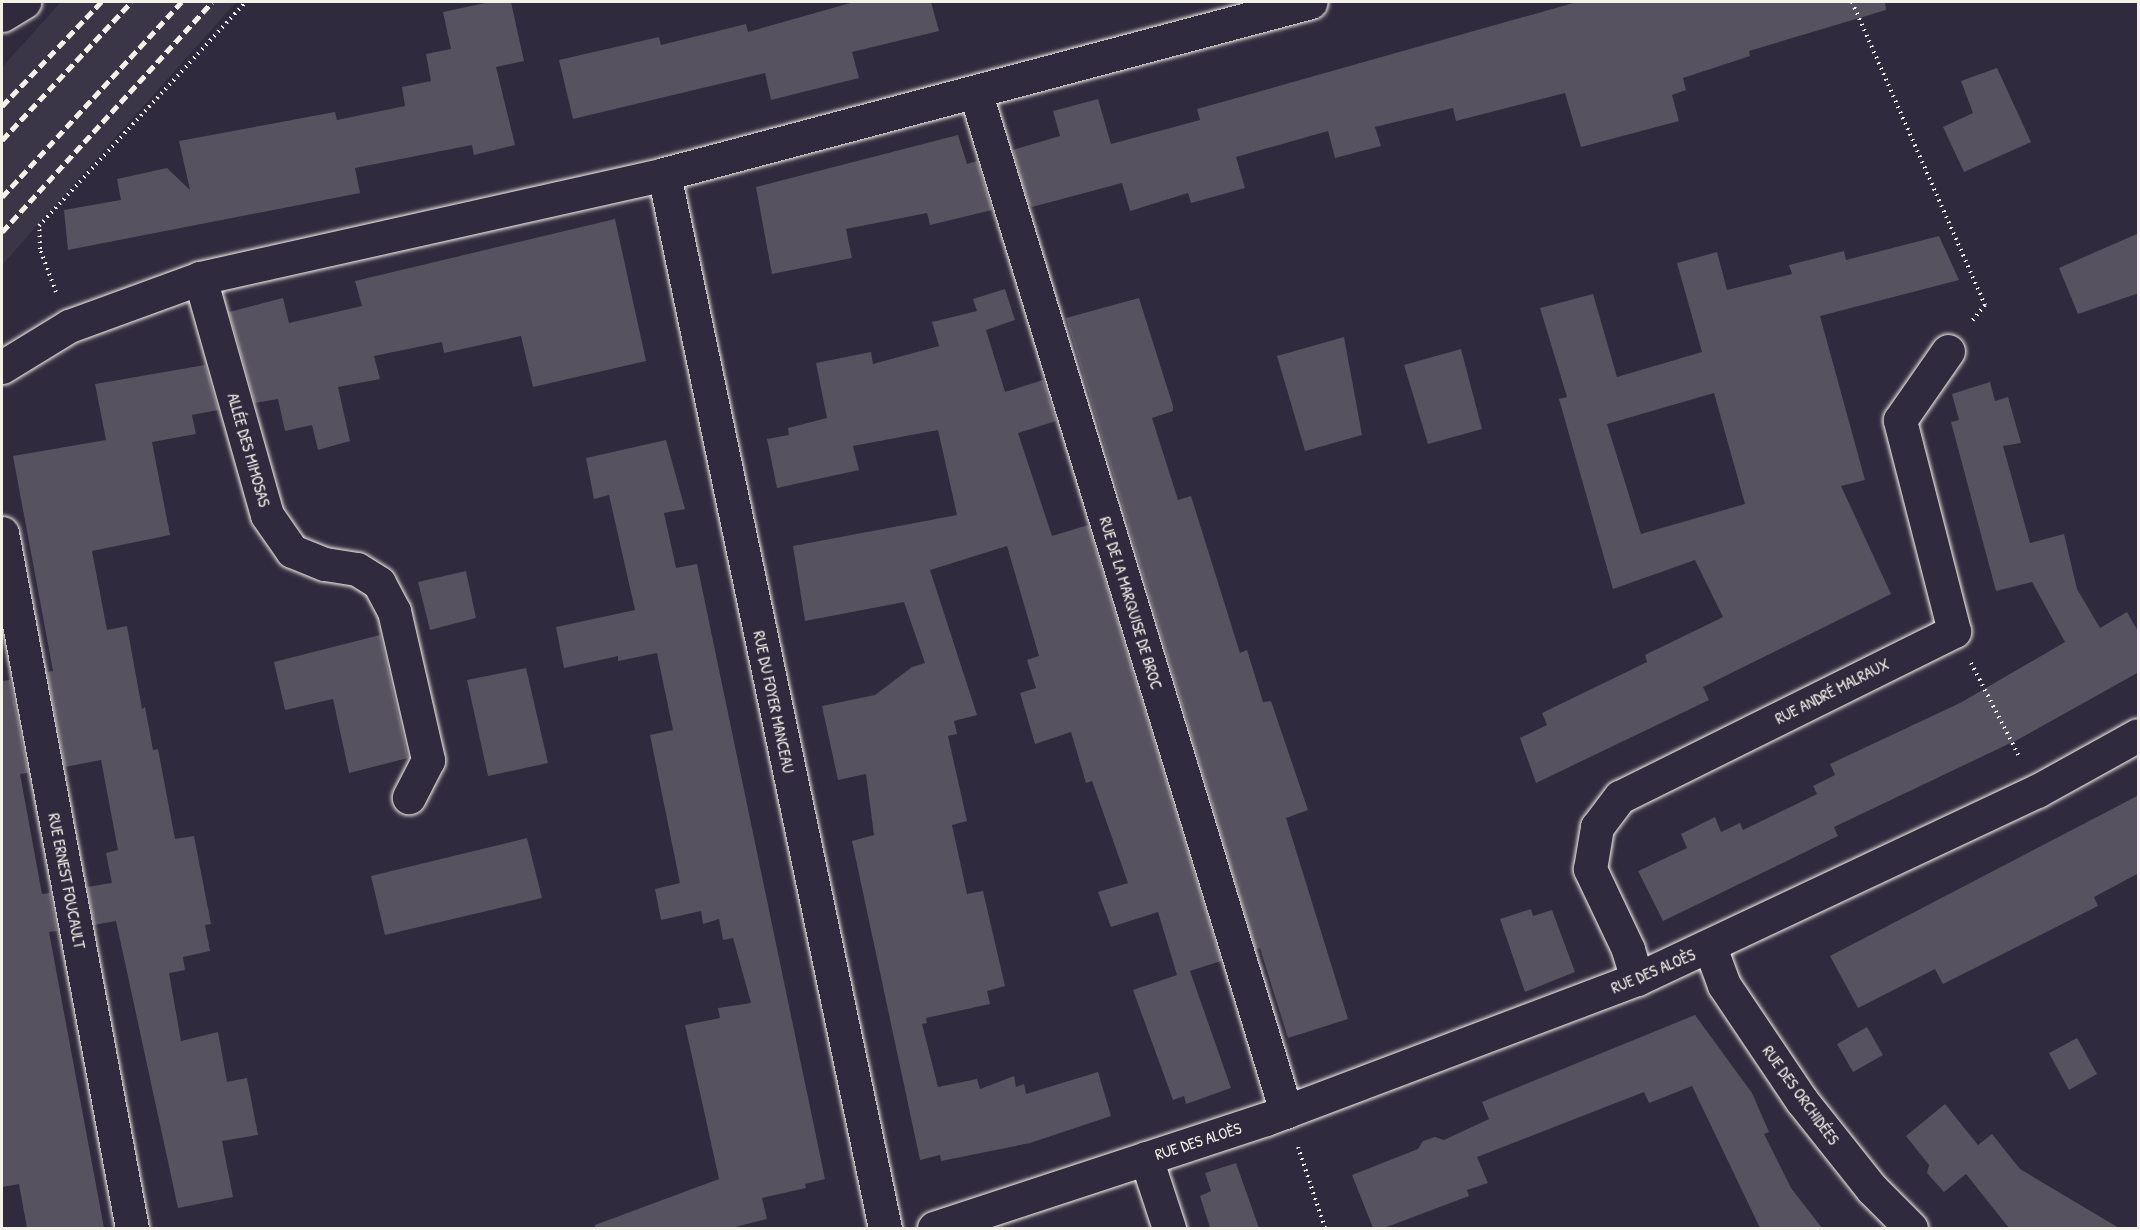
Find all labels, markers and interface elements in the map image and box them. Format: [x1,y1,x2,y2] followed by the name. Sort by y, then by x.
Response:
[224,391,274,509] street label: ALLÉE DES MIMOSAS
[1096,514,1166,692] street label: RUE DE LA MARQUISE DE BROC
[750,629,798,775] street label: RUE DU FOYER MANCEAU
[1772,654,1892,728] street label: RUE ANDRÉ MALRAUX
[44,812,90,950] street label: RUE ERNEST FOUCAULT
[1608,945,1698,997] street label: RUE DES ALOÈS
[1759,1042,1843,1148] street label: RUE DES ORCHIDÉES
[1152,1118,1244,1164] street label: RUE DES ALOÈS

